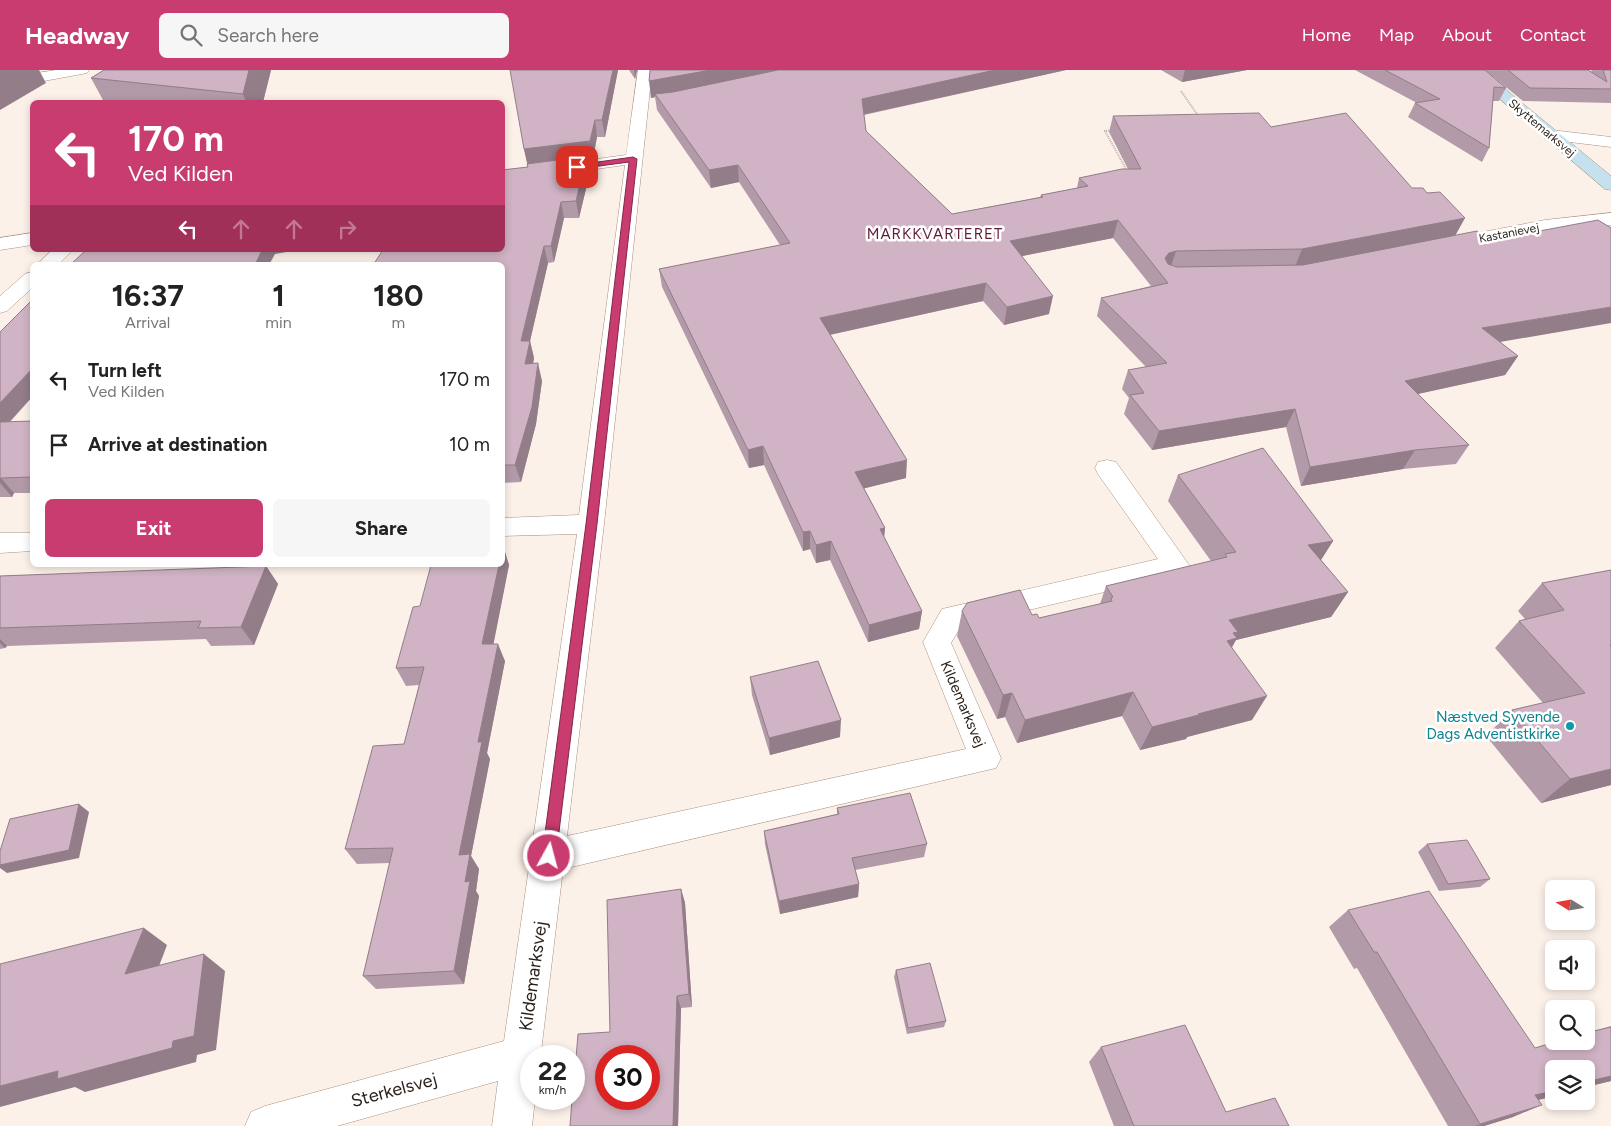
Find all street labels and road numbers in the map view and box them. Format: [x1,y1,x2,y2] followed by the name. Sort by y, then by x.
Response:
[1506,96,1578,160] street label: Skyttemarksvej
[1478,220,1540,246] street label: Kastanievej
[937,658,989,750] street label: Kildemarksvej
[514,920,552,1032] street label: Kildemarksvej
[349,1068,439,1112] street label: Sterkelsvej

